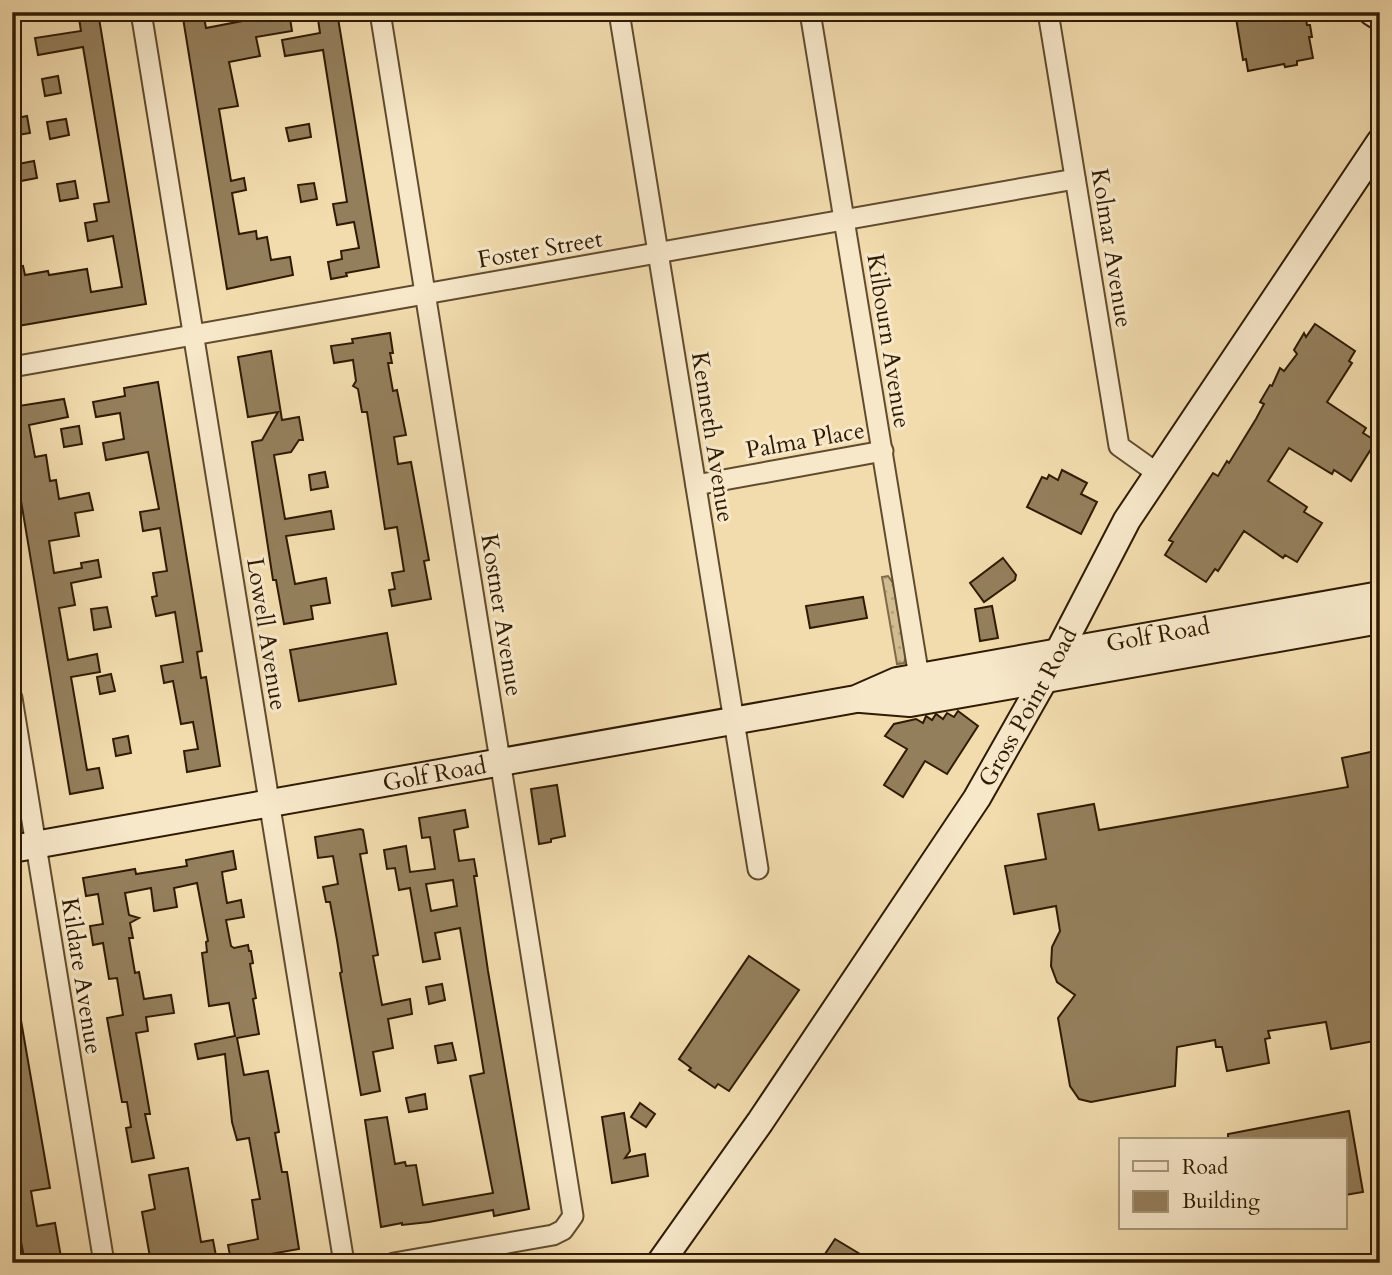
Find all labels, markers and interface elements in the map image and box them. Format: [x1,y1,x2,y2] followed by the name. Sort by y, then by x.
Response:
[1083,166,1140,330] street label: Kolmar Avenue
[475,222,605,277] street label: Foster Street
[858,251,919,431] street label: Kilbourn Avenue
[683,350,742,525] street label: Kenneth Avenue
[743,414,867,467] street label: Palma Place
[472,531,531,699] street label: Kostner Avenue
[238,555,295,713] street label: Lowell Avenue
[1104,610,1213,660] street label: Golf Road
[971,622,1086,793] street label: Gross Point Road
[380,749,489,800] street label: Golf Road
[53,896,110,1057] street label: Kildare Avenue
[1119,1138,1346,1230] legend
[1182,1153,1228,1182] text: Road
[1182,1187,1260,1216] text: Building

